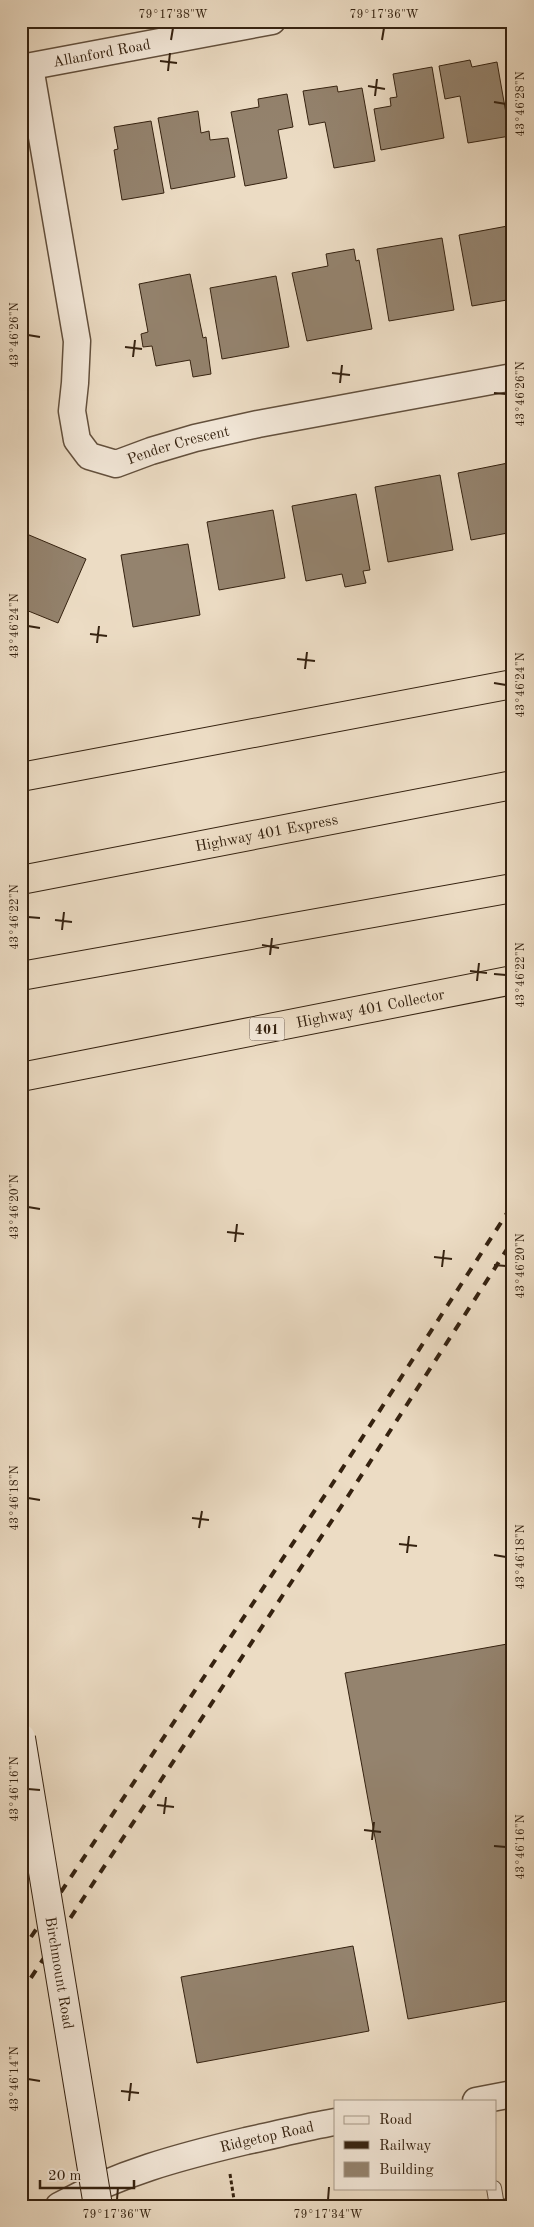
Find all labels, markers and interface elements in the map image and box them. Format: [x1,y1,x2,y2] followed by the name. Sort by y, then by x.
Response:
[138,9,208,21] text: 79°17'38"W
[349,9,419,21] text: 79°17'36"W
[52,38,152,71] street label: Allanford Road
[515,71,527,137] text: 43°46'28"N
[9,302,21,368] text: 43°46'26"N
[515,361,527,427] text: 43°46'26"N
[125,425,231,468] street label: Pender Crescent
[9,593,21,659] text: 43°46'24"N
[515,652,527,718] text: 43°46'24"N
[194,813,339,855] street label: Highway 401 Express
[9,884,21,950] text: 43°46'22"N
[515,942,527,1008] text: 43°46'22"N
[295,988,446,1032] street label: Highway 401 Collector
[250,1018,284,1040] road number: 401
[9,1174,21,1240] text: 43°46'20"N
[515,1233,527,1299] text: 43°46'20"N
[9,1465,21,1531] text: 43°46'18"N
[515,1524,527,1590] text: 43°46'18"N
[9,1756,21,1822] text: 43°46'16"N
[515,1814,527,1880] text: 43°46'16"N
[42,1916,75,2031] street label: Birchmount Road
[9,2046,21,2112] text: 43°46'14"N
[334,2100,496,2190] legend
[379,2113,413,2128] text: Road
[219,2120,316,2156] street label: Ridgetop Road
[379,2139,432,2154] text: Railway
[40,2157,134,2189] scale bar
[379,2163,434,2178] text: Building
[48,2169,82,2184] text: 20 m
[82,2209,152,2221] text: 79°17'36"W
[293,2209,363,2221] text: 79°17'34"W

